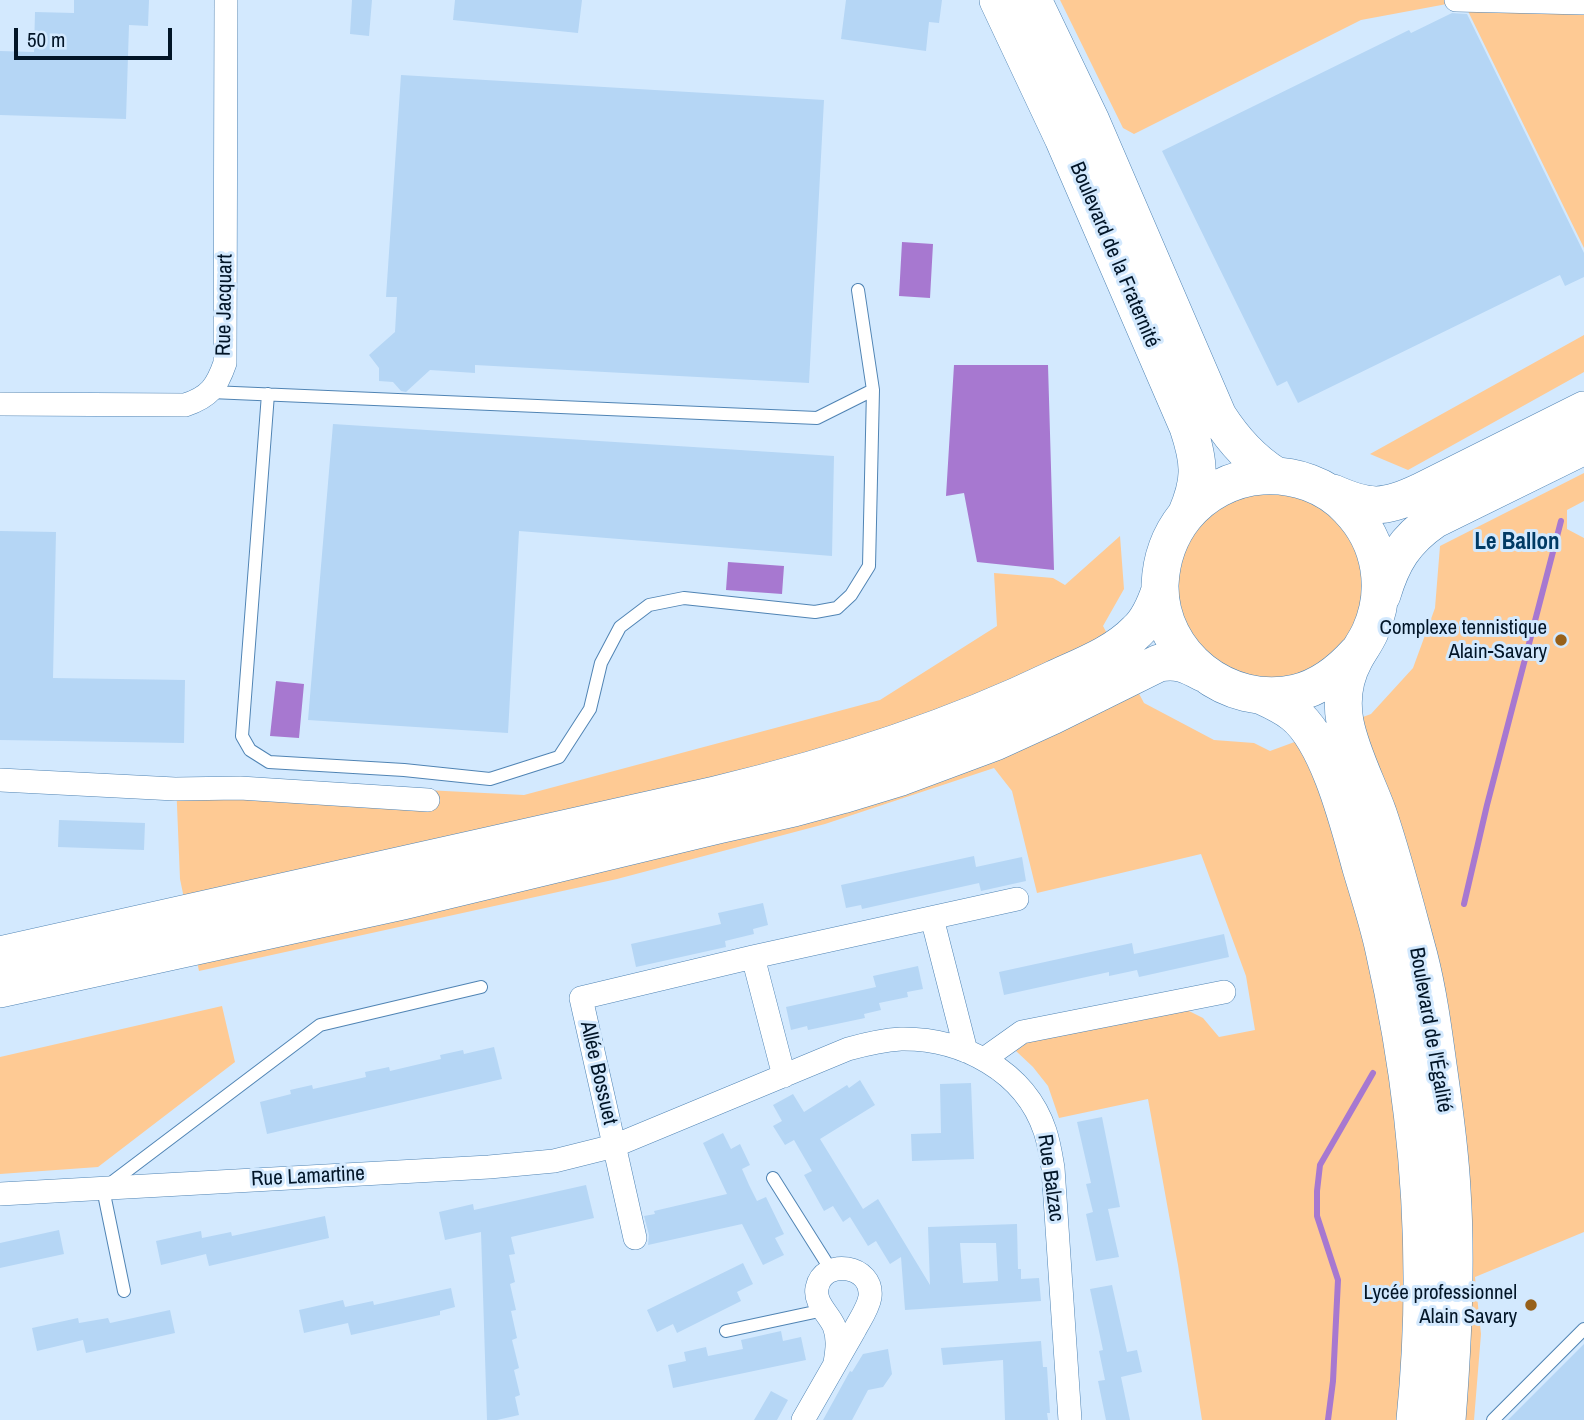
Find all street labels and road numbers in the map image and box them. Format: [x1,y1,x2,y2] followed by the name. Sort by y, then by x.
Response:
[1064,158,1164,352] street label: Boulevard de la Fraternité
[212,254,238,356] street label: Rue Jacquart
[1403,946,1457,1114] street label: Boulevard de l'Égalité
[574,1019,622,1127] street label: Allée Bossuet
[1031,1133,1069,1223] street label: Rue Balzac
[250,1161,366,1193] street label: Rue Lamartine

